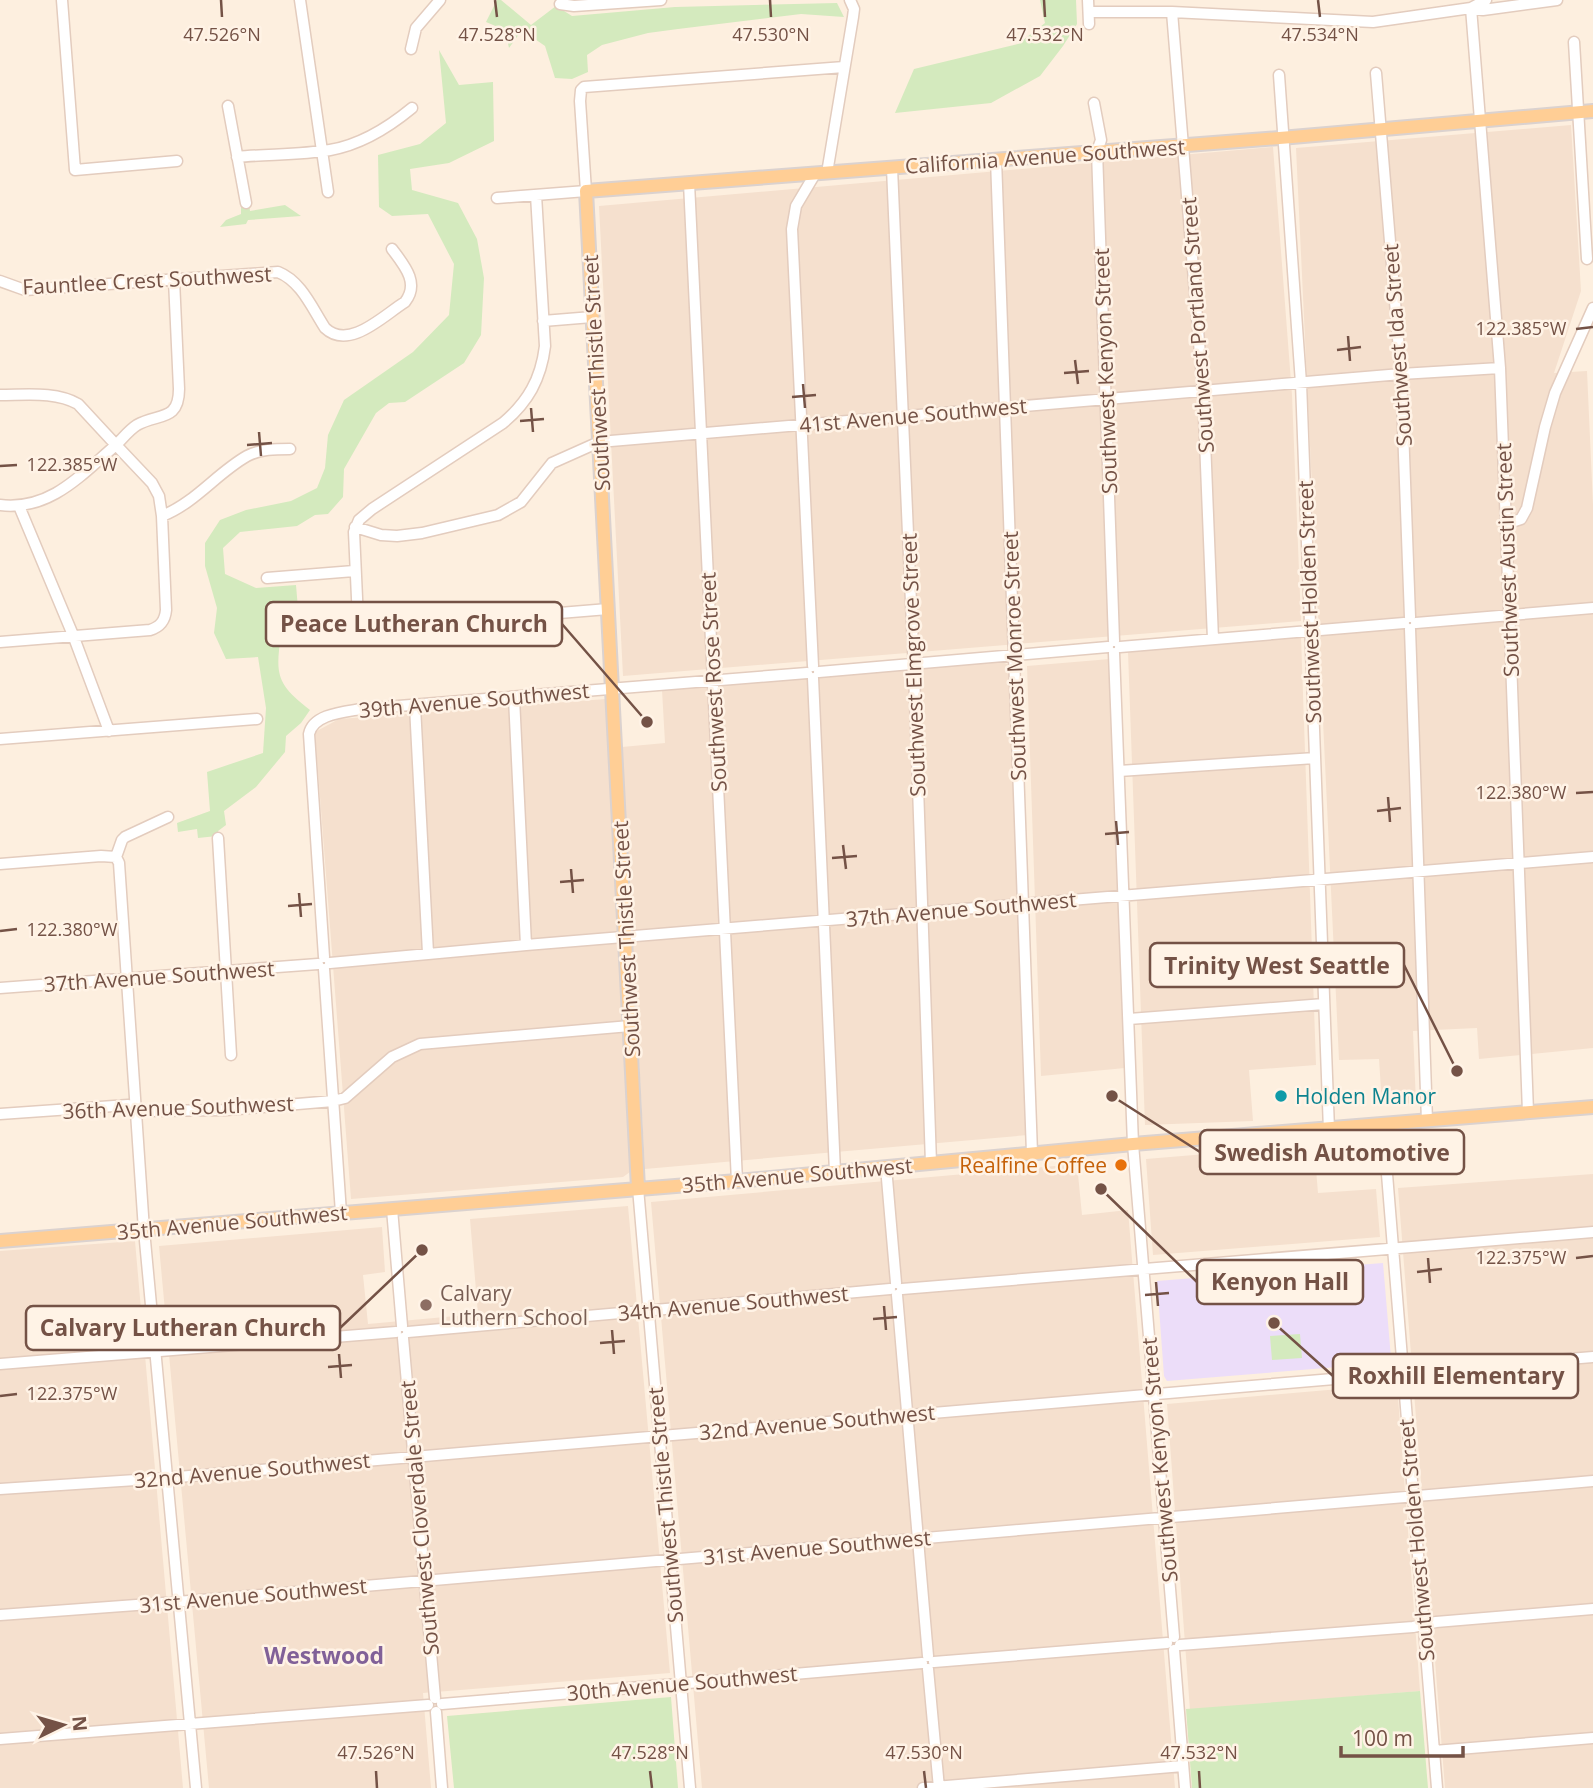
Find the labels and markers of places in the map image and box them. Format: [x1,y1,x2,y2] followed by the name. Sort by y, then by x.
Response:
[266,602,562,646] callout: Peace Lutheran Church
[1150,943,1404,987] callout: Trinity West Seattle
[1295,1082,1436,1110] place label: Holden Manor
[1273,1088,1289,1104] marker: Holden Manor
[1200,1130,1464,1174] callout: Swedish Automotive
[959,1151,1107,1179] place label: Realfine Coffee
[1113,1157,1129,1173] marker: Realfine Coffee
[1197,1260,1363,1304] callout: Kenyon Hall
[440,1279,588,1331] place label: Calvary Luthern School
[418,1297,434,1313] marker: Calvary Luthern School
[26,1306,340,1350] callout: Calvary Lutheran Church
[1333,1354,1578,1398] callout: Roxhill Elementary

